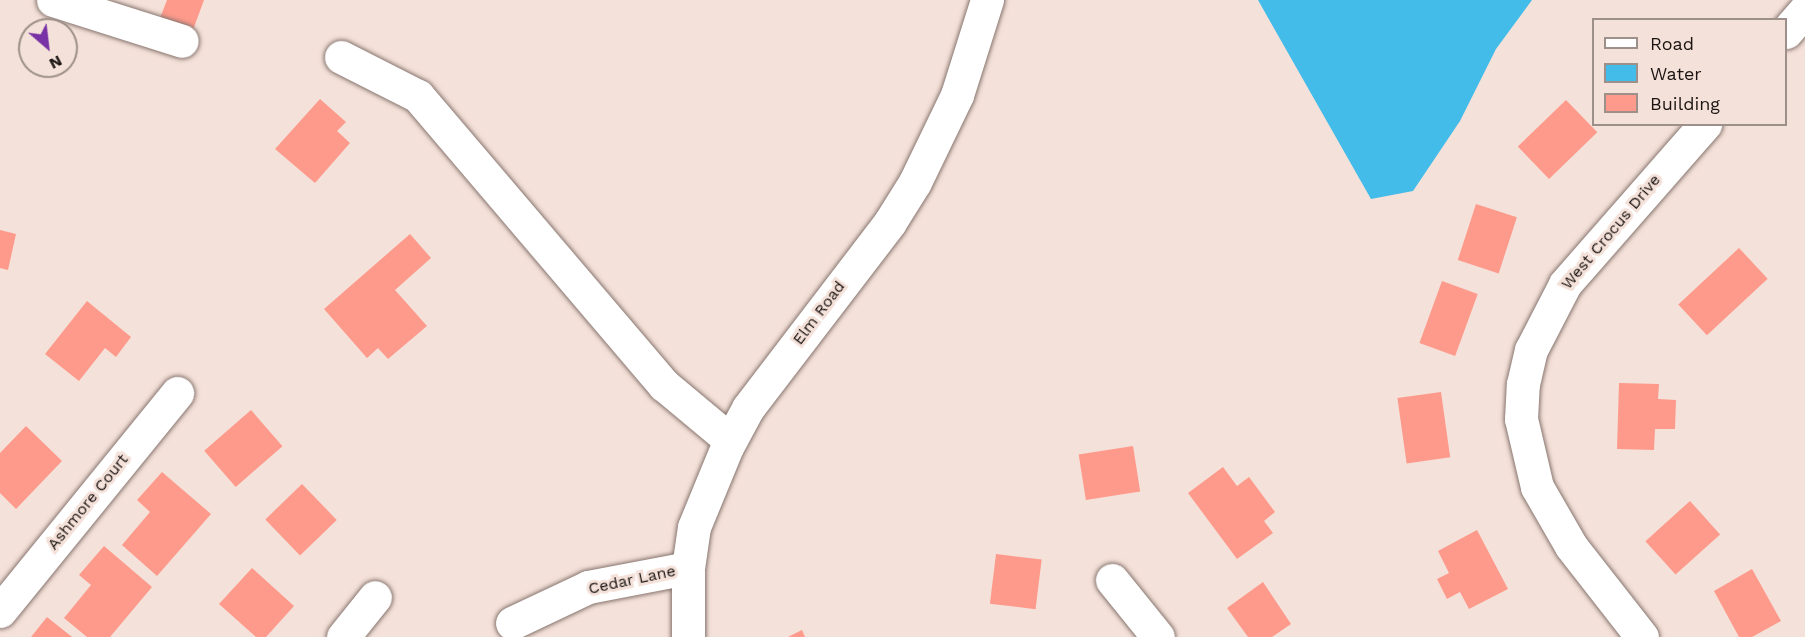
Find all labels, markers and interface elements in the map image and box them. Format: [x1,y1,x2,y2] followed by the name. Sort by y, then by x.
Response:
[18,18,78,78] north arrow
[1592,18,1787,126] legend
[1650,33,1694,54] text: Road
[46,51,65,74] text: N
[1650,63,1702,84] text: Water
[1650,93,1720,114] text: Building
[1557,171,1665,293] street label: West Crocus Drive
[789,277,849,349] street label: Elm Road
[43,450,133,554] street label: Ashmore Court
[586,561,678,599] street label: Cedar Lane

